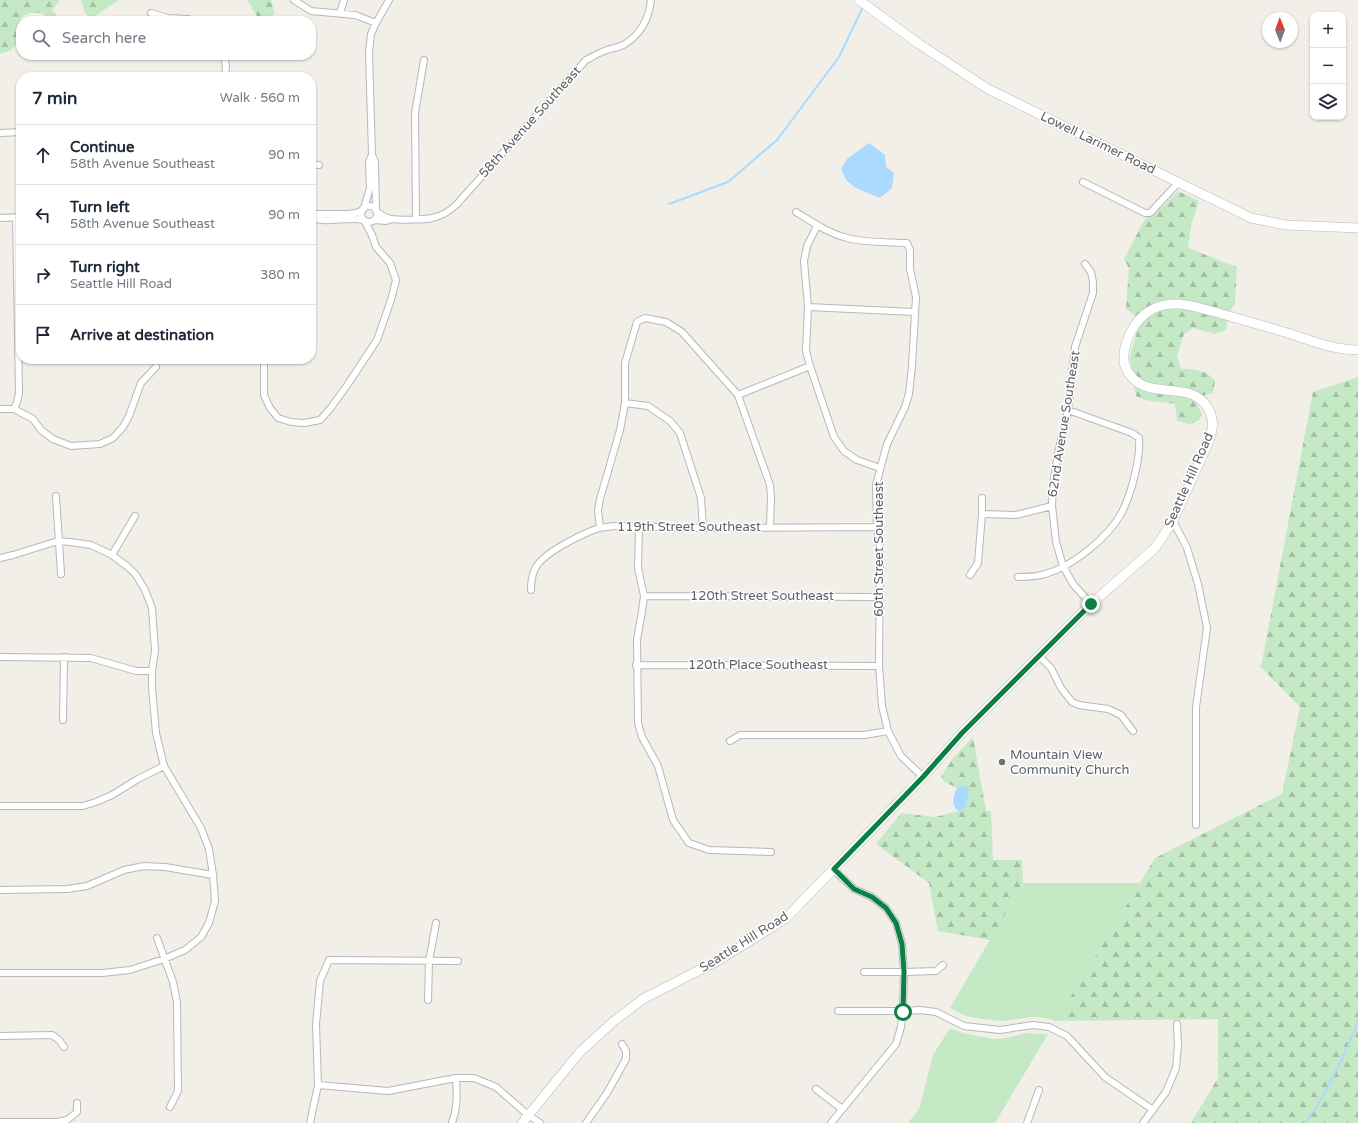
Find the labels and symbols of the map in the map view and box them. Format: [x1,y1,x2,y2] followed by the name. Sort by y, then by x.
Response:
[1262,12,1298,48] north arrow
[476,63,584,181] street label: 58th Avenue Southeast
[1038,108,1158,178] street label: Lowell Larimer Road
[1045,349,1084,498] street label: 62nd Avenue Southeast
[1161,430,1217,530] street label: Seattle Hill Road
[871,481,887,617] street label: 60th Street Southeast
[617,519,761,535] street label: 119th Street Southeast
[690,588,834,604] street label: 120th Street Southeast
[1082,595,1100,613] route end
[688,657,828,673] street label: 120th Place Southeast
[1010,747,1129,778] place label: Mountain View Community Church
[997,757,1007,767] marker: Mountain View Community Church
[697,908,791,976] street label: Seattle Hill Road
[894,1003,912,1021] route start

